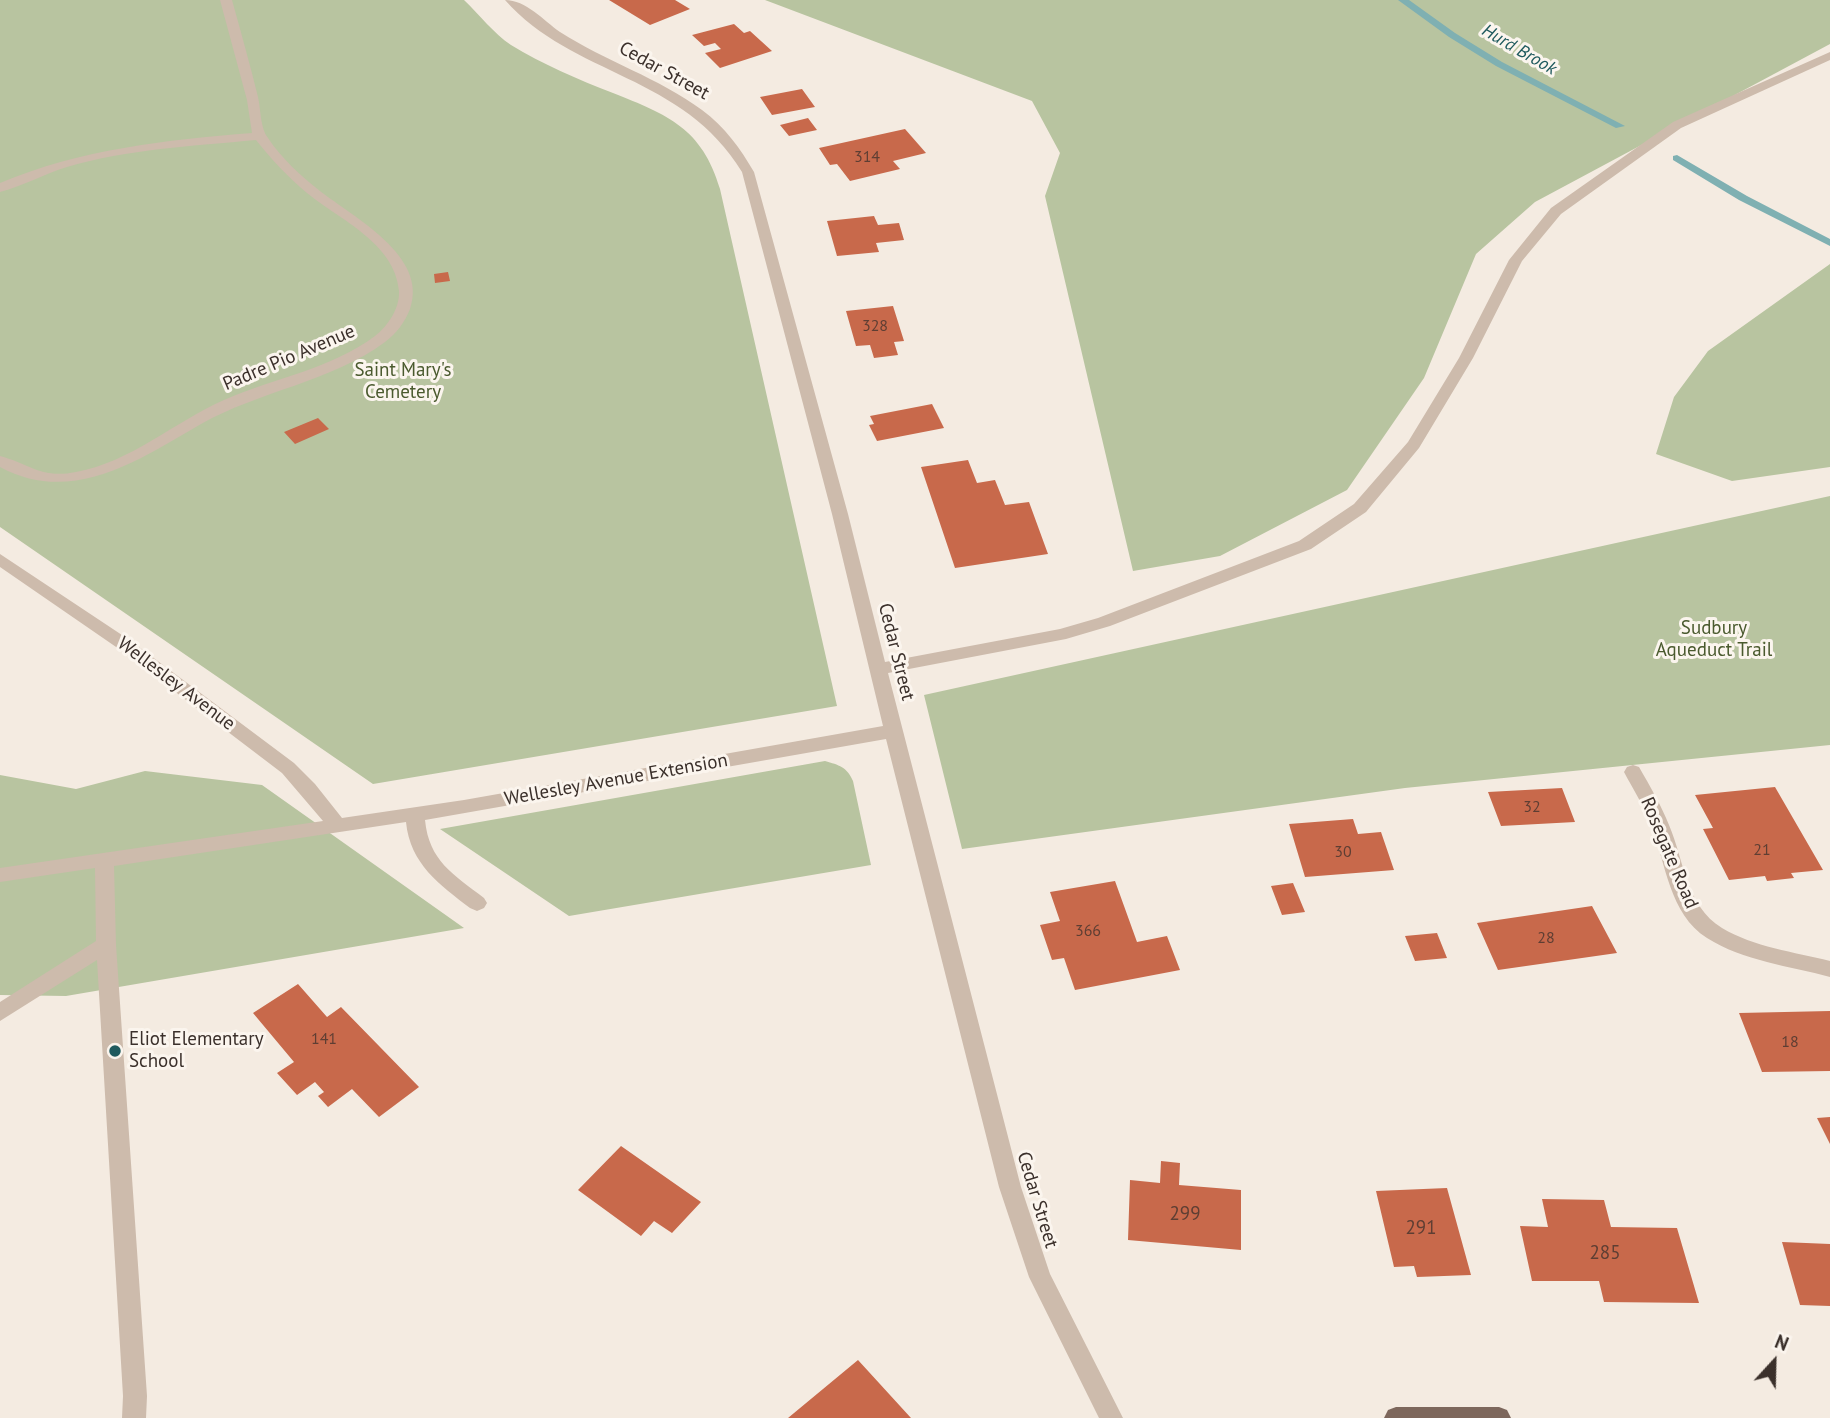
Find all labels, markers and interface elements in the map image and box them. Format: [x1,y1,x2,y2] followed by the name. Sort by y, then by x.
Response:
[1478,20,1560,80] water label: Hurd Brook
[615,37,713,105] street label: Cedar Street
[854,147,880,167] house number: 314
[862,316,888,336] house number: 328
[220,320,358,396] street label: Padre Pio Avenue
[354,360,452,404] park label: Saint Mary's Cemetery
[873,601,919,703] street label: Cedar Street
[1656,618,1772,662] park label: Sudbury Aqueduct Trail
[113,632,239,736] street label: Wellesley Avenue
[503,749,729,811] street label: Wellesley Avenue Extension
[1635,794,1703,912] street label: Rosegate Road
[1523,797,1541,817] house number: 32
[1753,840,1771,860] house number: 21
[1334,842,1352,862] house number: 30
[1075,921,1101,941] house number: 366
[1537,928,1555,948] house number: 28
[129,1029,264,1073] place label: Eliot Elementary School
[311,1029,337,1049] house number: 141
[1781,1032,1799,1052] house number: 18
[107,1043,123,1059] marker: Eliot Elementary School
[1012,1149,1062,1251] street label: Cedar Street
[1169,1204,1201,1226] house number: 299
[1405,1218,1437,1240] house number: 291
[1589,1243,1621,1265] house number: 285
[1739,1327,1809,1397] north arrow
[1772,1329,1792,1356] text: N

